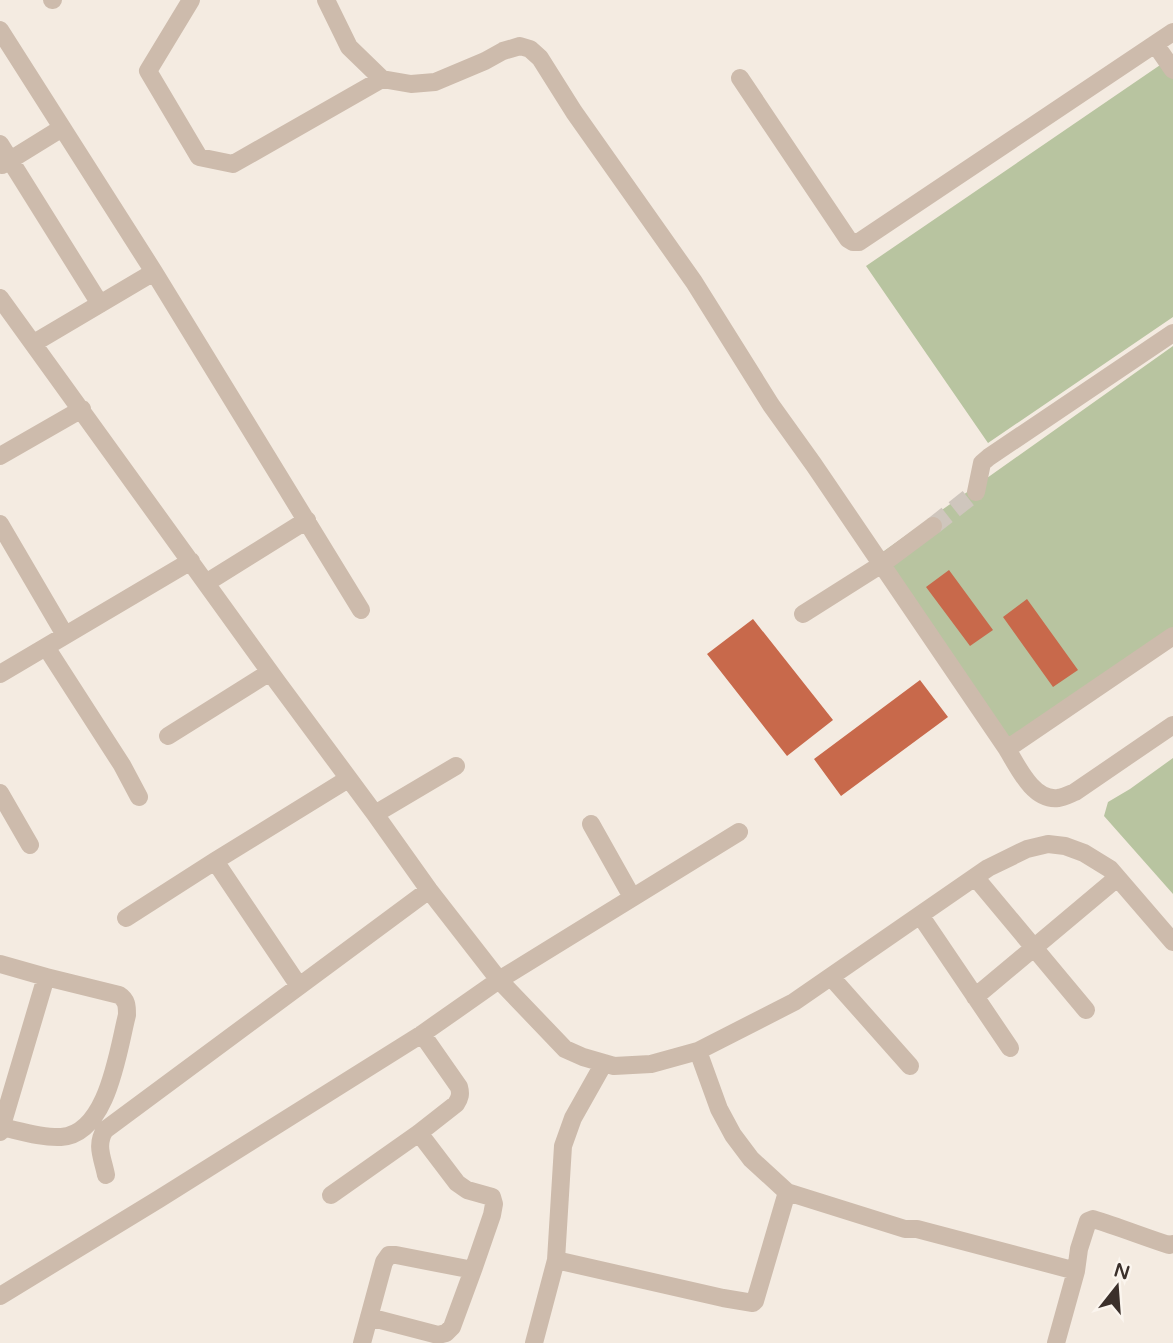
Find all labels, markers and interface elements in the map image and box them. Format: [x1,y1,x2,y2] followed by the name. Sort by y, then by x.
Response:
[1082,1252,1152,1322] north arrow
[1111,1259,1132,1284] text: N

